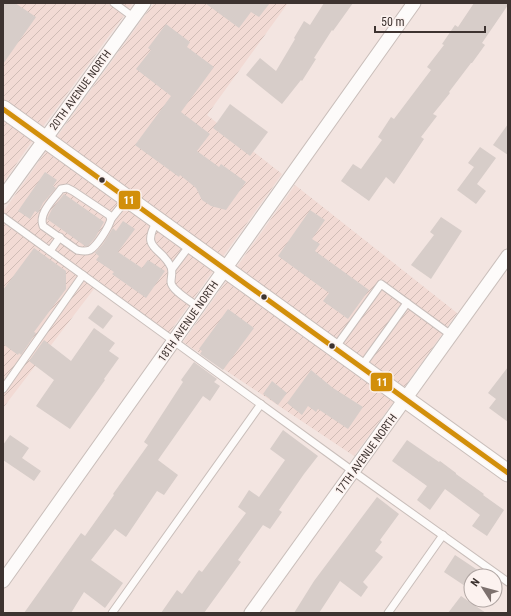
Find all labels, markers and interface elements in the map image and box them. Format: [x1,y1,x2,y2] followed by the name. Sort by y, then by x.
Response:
[375,8,485,34] scale bar
[381,15,405,29] text: 50 m
[47,48,114,133] street label: 20TH AVENUE NORTH
[97,175,107,185] unlabelled marker
[118,190,141,210] line badge: 11
[123,194,135,207] text: 11
[156,278,221,364] street label: 18TH AVENUE NORTH
[259,292,269,302] unlabelled marker
[327,341,337,351] unlabelled marker
[370,372,393,392] line badge: 11
[376,376,388,389] text: 11
[333,412,400,497] street label: 17TH AVENUE NORTH
[463,568,503,608] north arrow
[468,576,483,589] text: N

